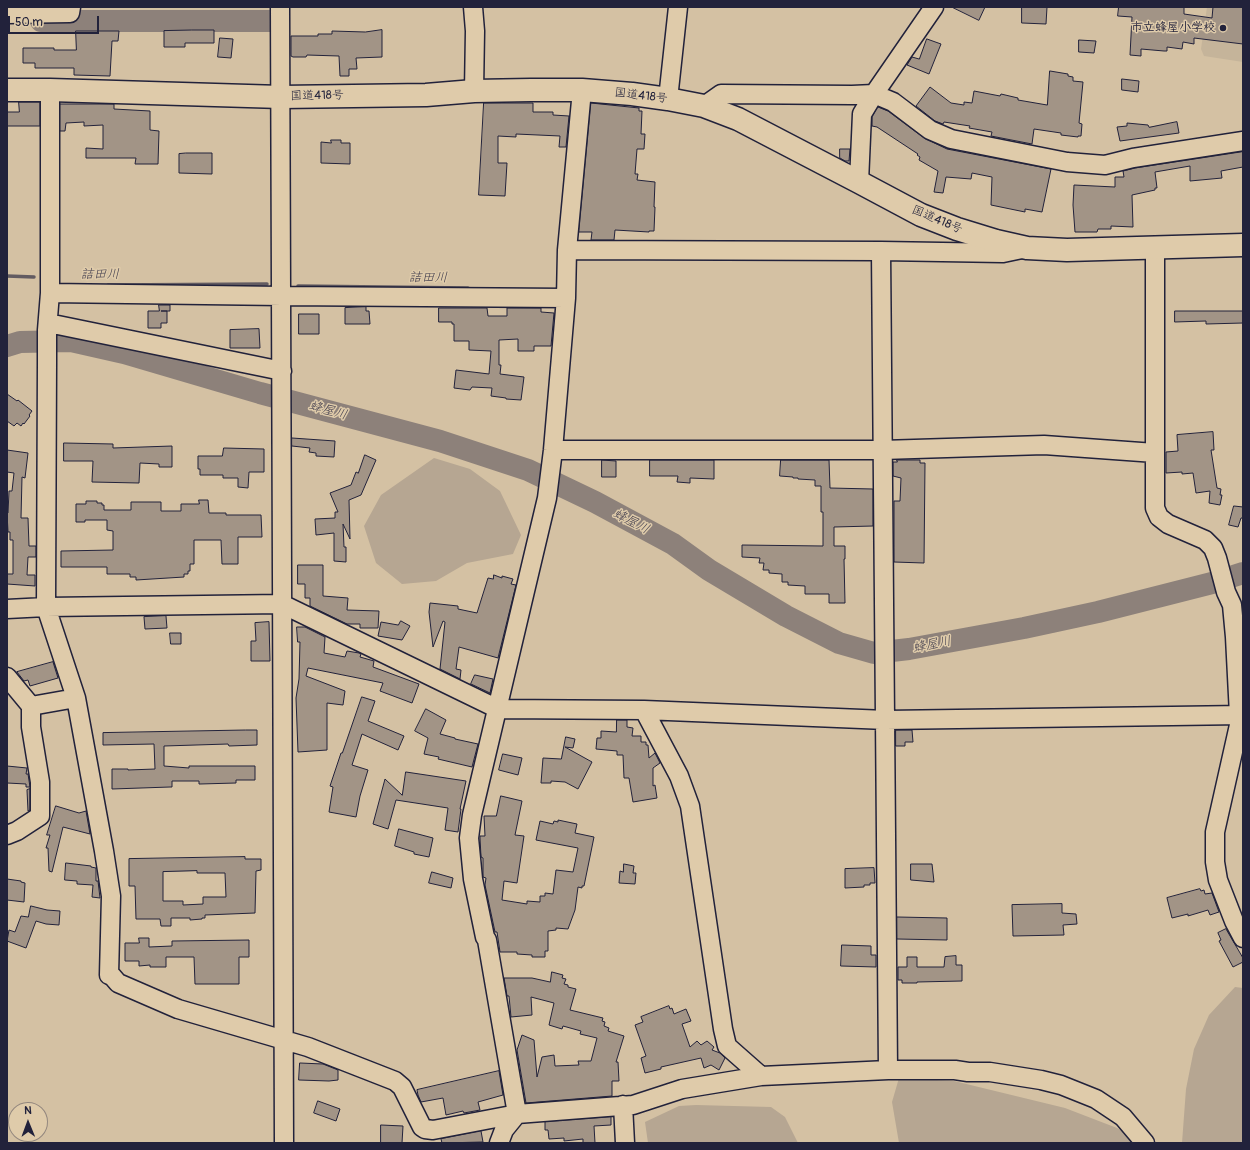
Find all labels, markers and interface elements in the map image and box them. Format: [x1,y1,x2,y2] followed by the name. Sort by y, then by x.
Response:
[10,8,101,34] scale bar
[15,15,43,30] text: 50 m
[1131,21,1215,35] place label: 市立蜂屋小学校
[1218,23,1228,33] marker: 市立蜂屋小学校
[613,86,669,106] street label: 国道418号
[290,88,344,104] street label: 国道418号
[909,203,965,237] street label: 国道418号
[81,267,119,283] water label: 詰田川
[408,270,448,286] water label: 詰田川
[307,398,349,424] water label: 蜂屋川
[610,506,652,538] water label: 蜂屋川
[911,634,953,656] water label: 蜂屋川
[8,1102,48,1142] north arrow
[24,1104,32,1117] text: N

